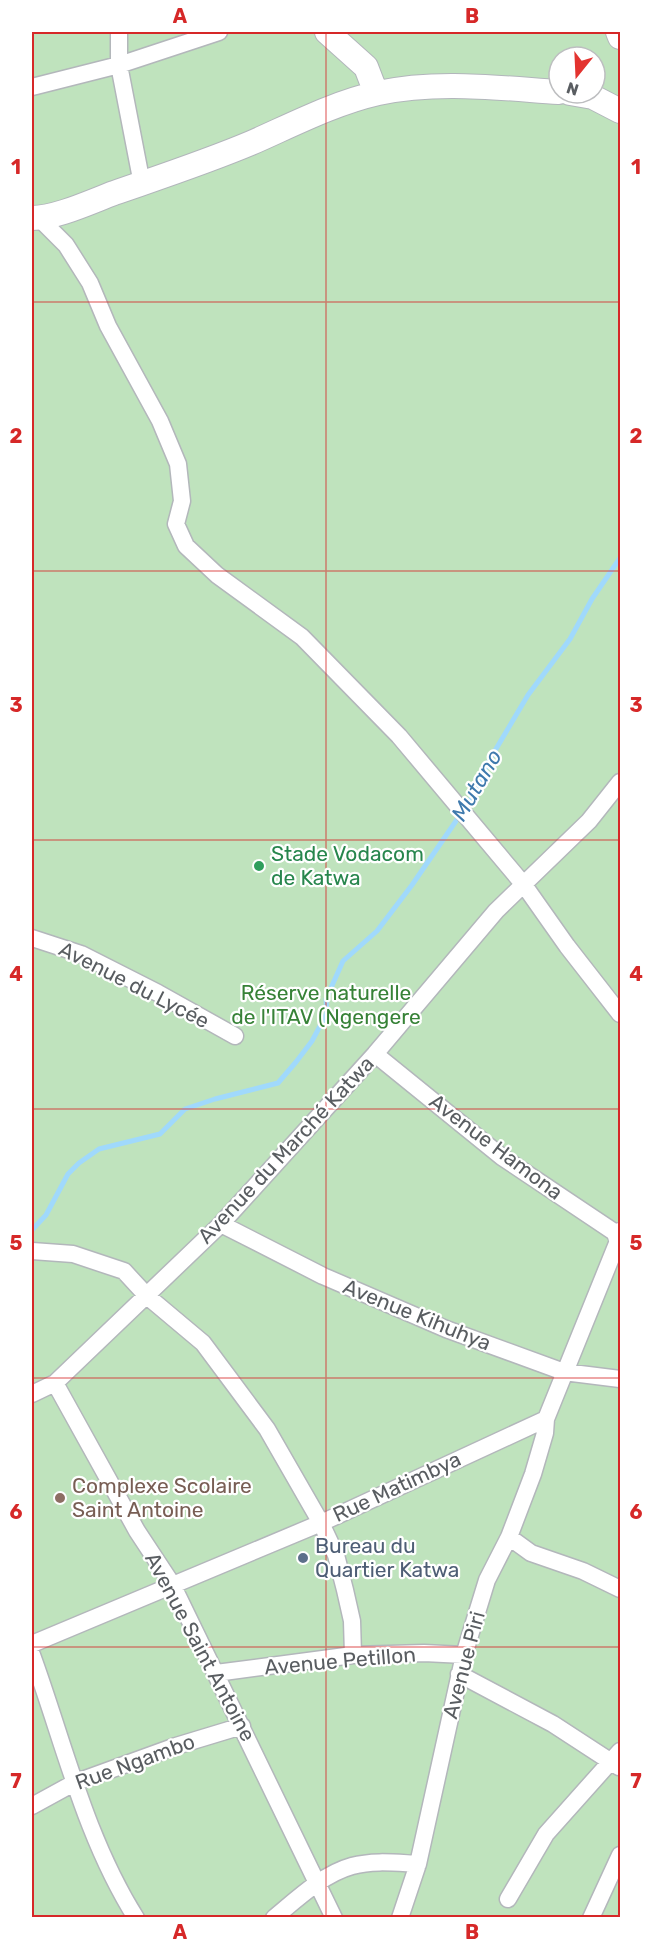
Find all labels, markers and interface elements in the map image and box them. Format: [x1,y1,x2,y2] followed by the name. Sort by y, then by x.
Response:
[173,4,188,28] text: A
[465,4,479,28] text: B
[547,45,607,105] north arrow
[564,78,581,100] text: N
[11,155,21,179] text: 1
[631,155,641,179] text: 1
[10,424,23,448] text: 2
[630,424,643,448] text: 2
[9,693,23,717] text: 3
[629,693,643,717] text: 3
[445,745,508,826] water label: Mutano
[271,841,424,890] place label: Stade Vodacom de Katwa
[252,859,266,873] marker: Stade Vodacom de Katwa
[55,936,213,1033] street label: Avenue du Lycée
[9,962,23,986] text: 4
[629,962,643,986] text: 4
[231,980,421,1029] park label: Réserve naturelle de l'ITAV (Ngengere
[192,1051,379,1248] street label: Avenue du Marché Katwa
[425,1088,568,1205] street label: Avenue Hamona
[10,1231,23,1255] text: 5
[630,1231,643,1255] text: 5
[340,1274,495,1356] street label: Avenue Kihuhya
[329,1446,465,1527] street label: Rue Matimbya
[72,1473,252,1522] place label: Complexe Scolaire Saint Antoine
[53,1491,67,1505] marker: Complexe Scolaire Saint Antoine
[9,1500,23,1524] text: 6
[629,1500,643,1524] text: 6
[315,1533,459,1582] place label: Bureau du Quartier Katwa
[140,1548,261,1745] street label: Avenue Saint Antoine
[296,1551,310,1565] marker: Bureau du Quartier Katwa
[437,1608,490,1721] street label: Avenue Piri
[263,1641,417,1680] street label: Avenue Petillon
[72,1728,198,1795] street label: Rue Ngambo
[10,1769,22,1793] text: 7
[630,1769,642,1793] text: 7
[173,1920,188,1944] text: A
[465,1920,479,1944] text: B

